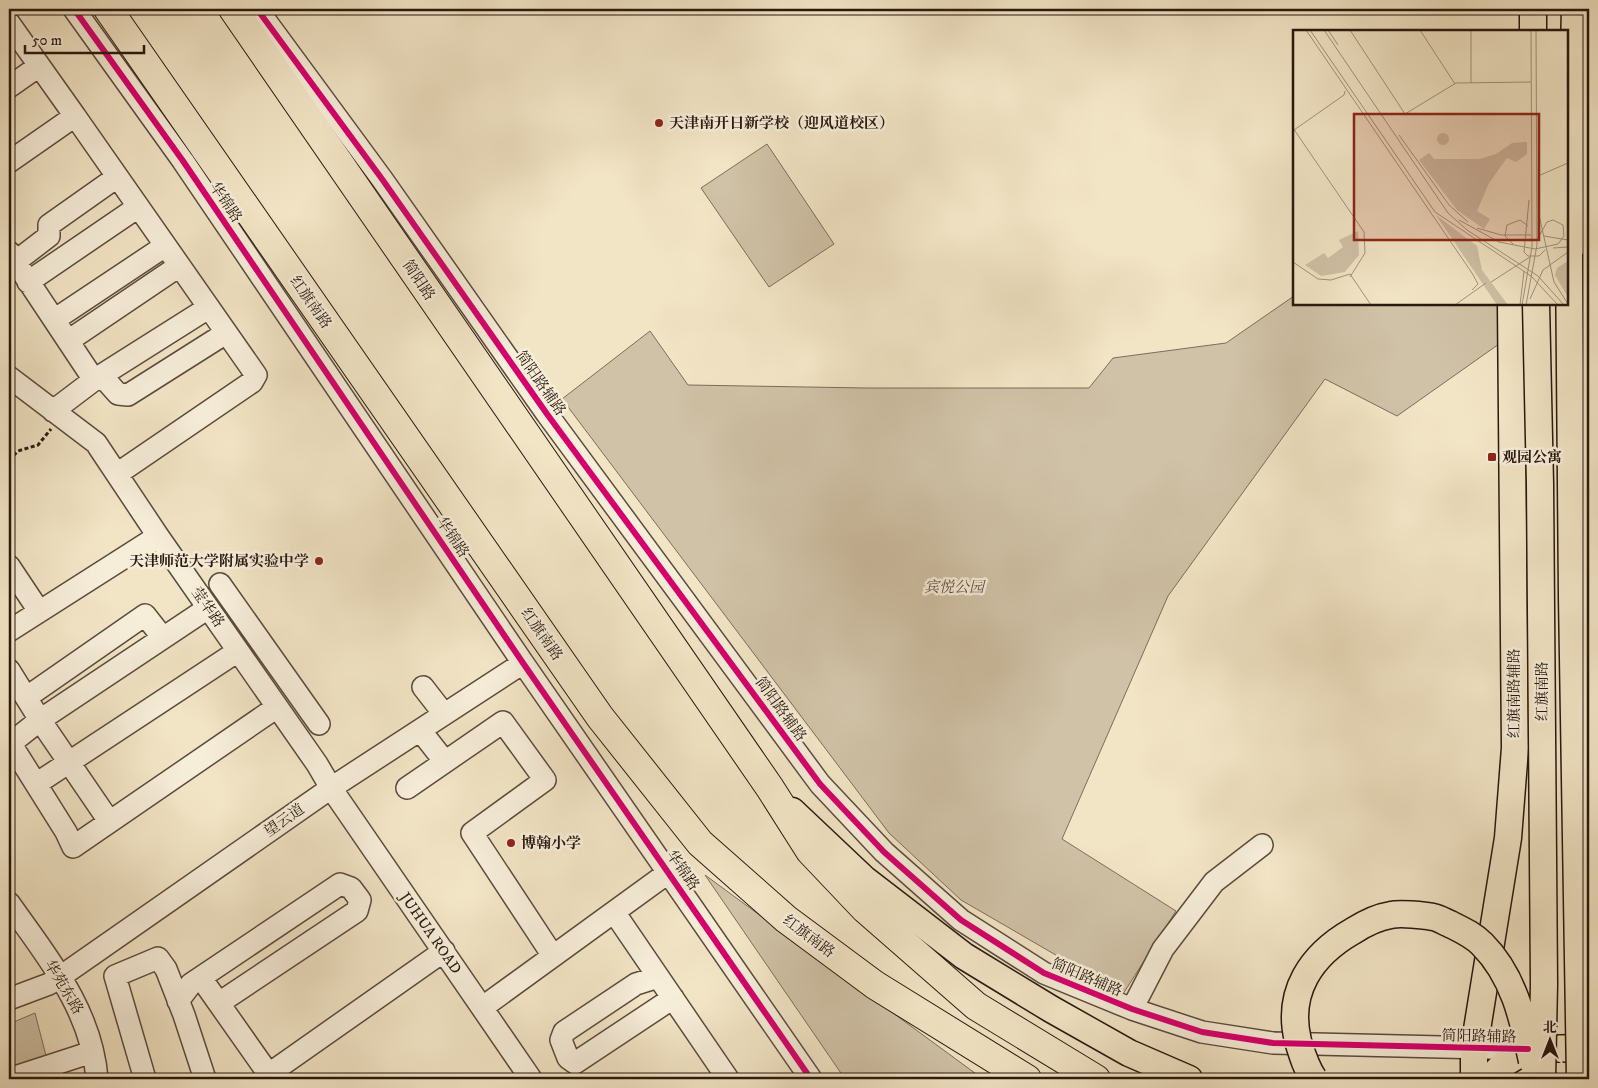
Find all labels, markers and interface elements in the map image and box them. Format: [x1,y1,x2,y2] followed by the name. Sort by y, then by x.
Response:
[25,22,144,54] scale bar
[1293,30,1568,305] inset map
[32,31,62,50] text: 50 m
[669,114,894,133] place label: 天津南开日新学校（迎风道校区）
[653,117,665,129] marker: 天津南开日新学校（迎风道校区）
[205,178,246,226] street label: 华锦路
[398,256,439,304] street label: 简阳路
[286,272,336,332] street label: 红旗南路
[511,347,570,419] street label: 简阳路辅路
[1502,448,1562,467] place label: 观园公寓
[1486,451,1498,463] marker: 观园公寓
[432,513,473,561] street label: 华锦路
[129,552,309,571] place label: 天津师范大学附属实验中学
[313,555,325,567] marker: 天津师范大学附属实验中学
[924,578,986,597] park label: 宾悦公园
[187,583,228,631] street label: 莹华路
[517,604,567,664] street label: 红旗南路
[1505,648,1524,738] street label: 红旗南路辅路
[1533,661,1552,721] street label: 红旗南路
[751,673,810,745] street label: 简阳路辅路
[260,800,308,841] street label: 望云道
[521,834,581,853] place label: 博翰小学
[505,837,517,849] marker: 博翰小学
[662,846,703,894] street label: 华锦路
[394,887,466,978] street label: JUHUA ROAD
[779,911,838,962] street label: 红旗南路
[1049,954,1125,1001] street label: 简阳路辅路
[40,957,87,1018] street label: 华苑东路
[1526,1016,1576,1066] north arrow
[1543,1019,1557,1037] text: 北
[1441,1026,1517,1047] street label: 简阳路辅路

